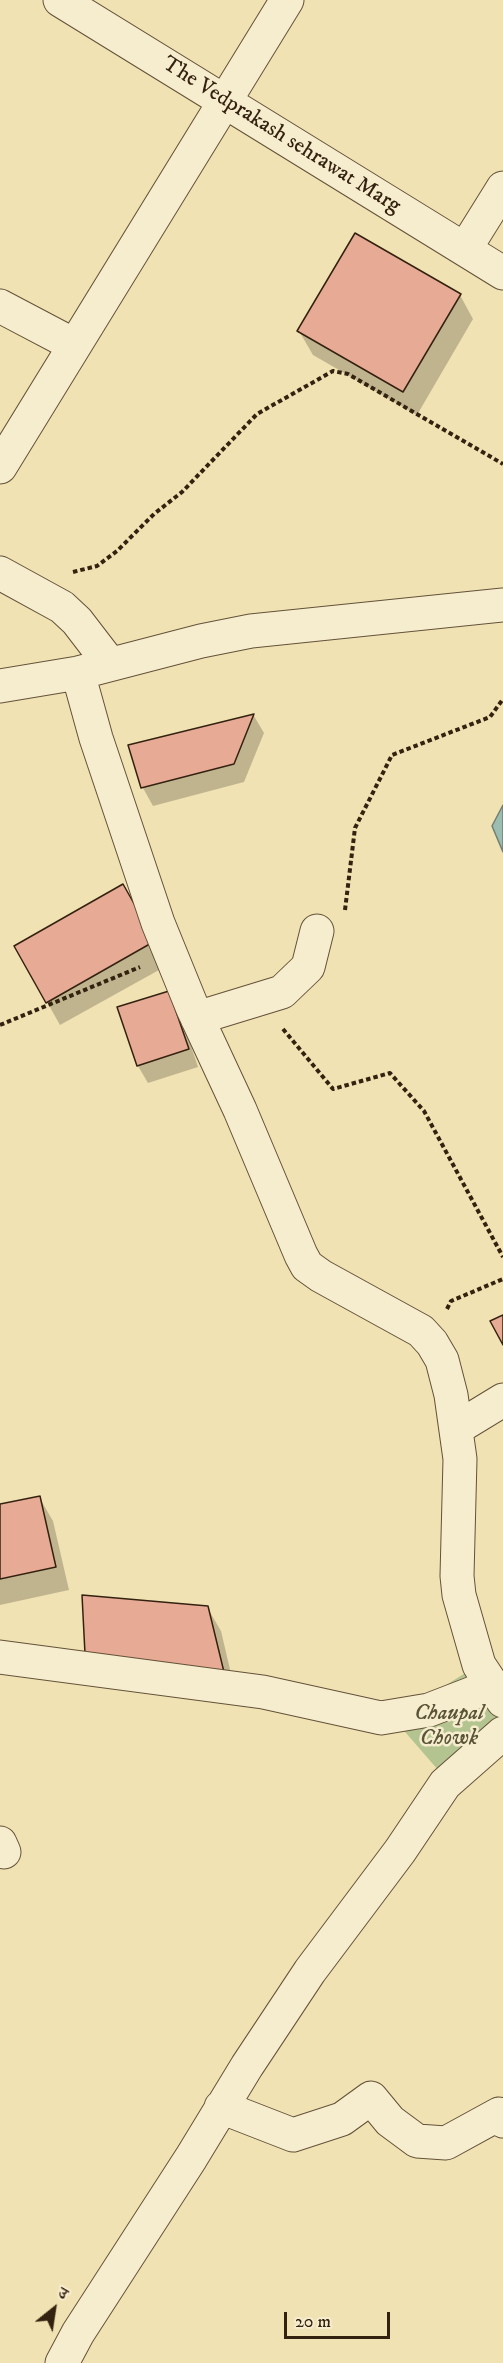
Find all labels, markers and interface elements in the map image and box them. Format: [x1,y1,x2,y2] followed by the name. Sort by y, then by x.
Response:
[157,52,405,220] street label: The Vedprakash sehrawat Marg
[414,1701,484,1753] park label: Chaupal Chowk
[24,2279,84,2339] north arrow
[54,2283,72,2304] text: उ
[287,2300,394,2338] scale bar
[295,2311,331,2333] text: 20 m

